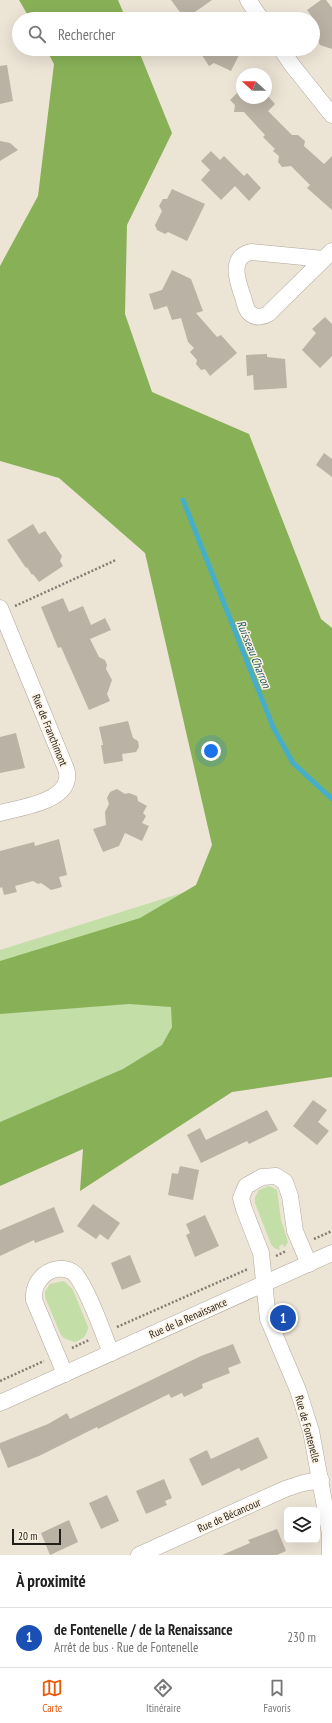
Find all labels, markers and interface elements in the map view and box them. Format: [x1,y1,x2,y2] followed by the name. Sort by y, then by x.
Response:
[12,12,320,56] search box
[26,23,48,45] icon: search
[58,25,115,44] text: Rechercher
[236,68,272,104] north arrow
[234,618,275,691] water label: Ruisseau Charron
[29,692,71,768] street label: Rue de Franchimont
[201,741,221,761] your location
[147,1294,230,1341] street label: Rue de la Renaissance
[270,1303,296,1333] pin: 1
[292,1394,324,1465] street label: Rue de Fontenelle
[195,1495,263,1535] street label: Rue de Bécancour
[284,1507,320,1543] map controls
[284,1507,320,1543] button: layers
[12,1527,61,1546] scale bar
[18,1529,37,1543] text: 20 m
[16,1570,86,1592] text: À proximité
[54,1620,233,1639] text: de Fontenelle / de la Renaissance
[26,1629,32,1646] text: 1
[287,1629,316,1646] text: 230 m
[54,1639,198,1656] text: Arrêt de bus · Rue de Fontenelle
[41,1677,63,1715] tab: Carte
[146,1677,181,1715] tab: Itinéraire
[264,1677,291,1715] tab: Favoris

